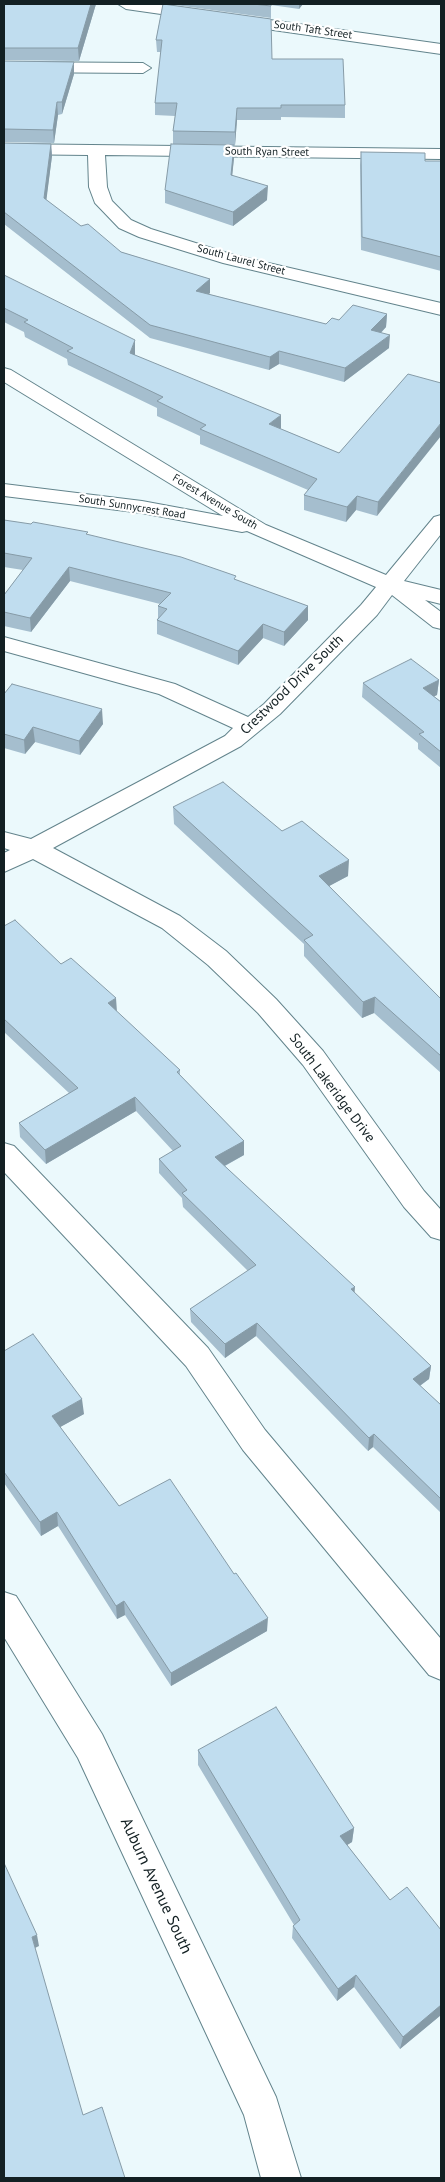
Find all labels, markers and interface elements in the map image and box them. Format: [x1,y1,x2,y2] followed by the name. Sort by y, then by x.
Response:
[273,18,353,42] street label: South Taft Street
[225,145,309,159] street label: South Ryan Street
[195,242,287,278] street label: South Laurel Street
[170,471,260,533] street label: Forest Avenue South
[78,492,186,522] street label: South Sunnycrest Road
[237,631,347,739] street label: Crestwood Drive South
[286,1030,378,1146] street label: South Lakeridge Drive
[116,1815,196,1957] street label: Auburn Avenue South

